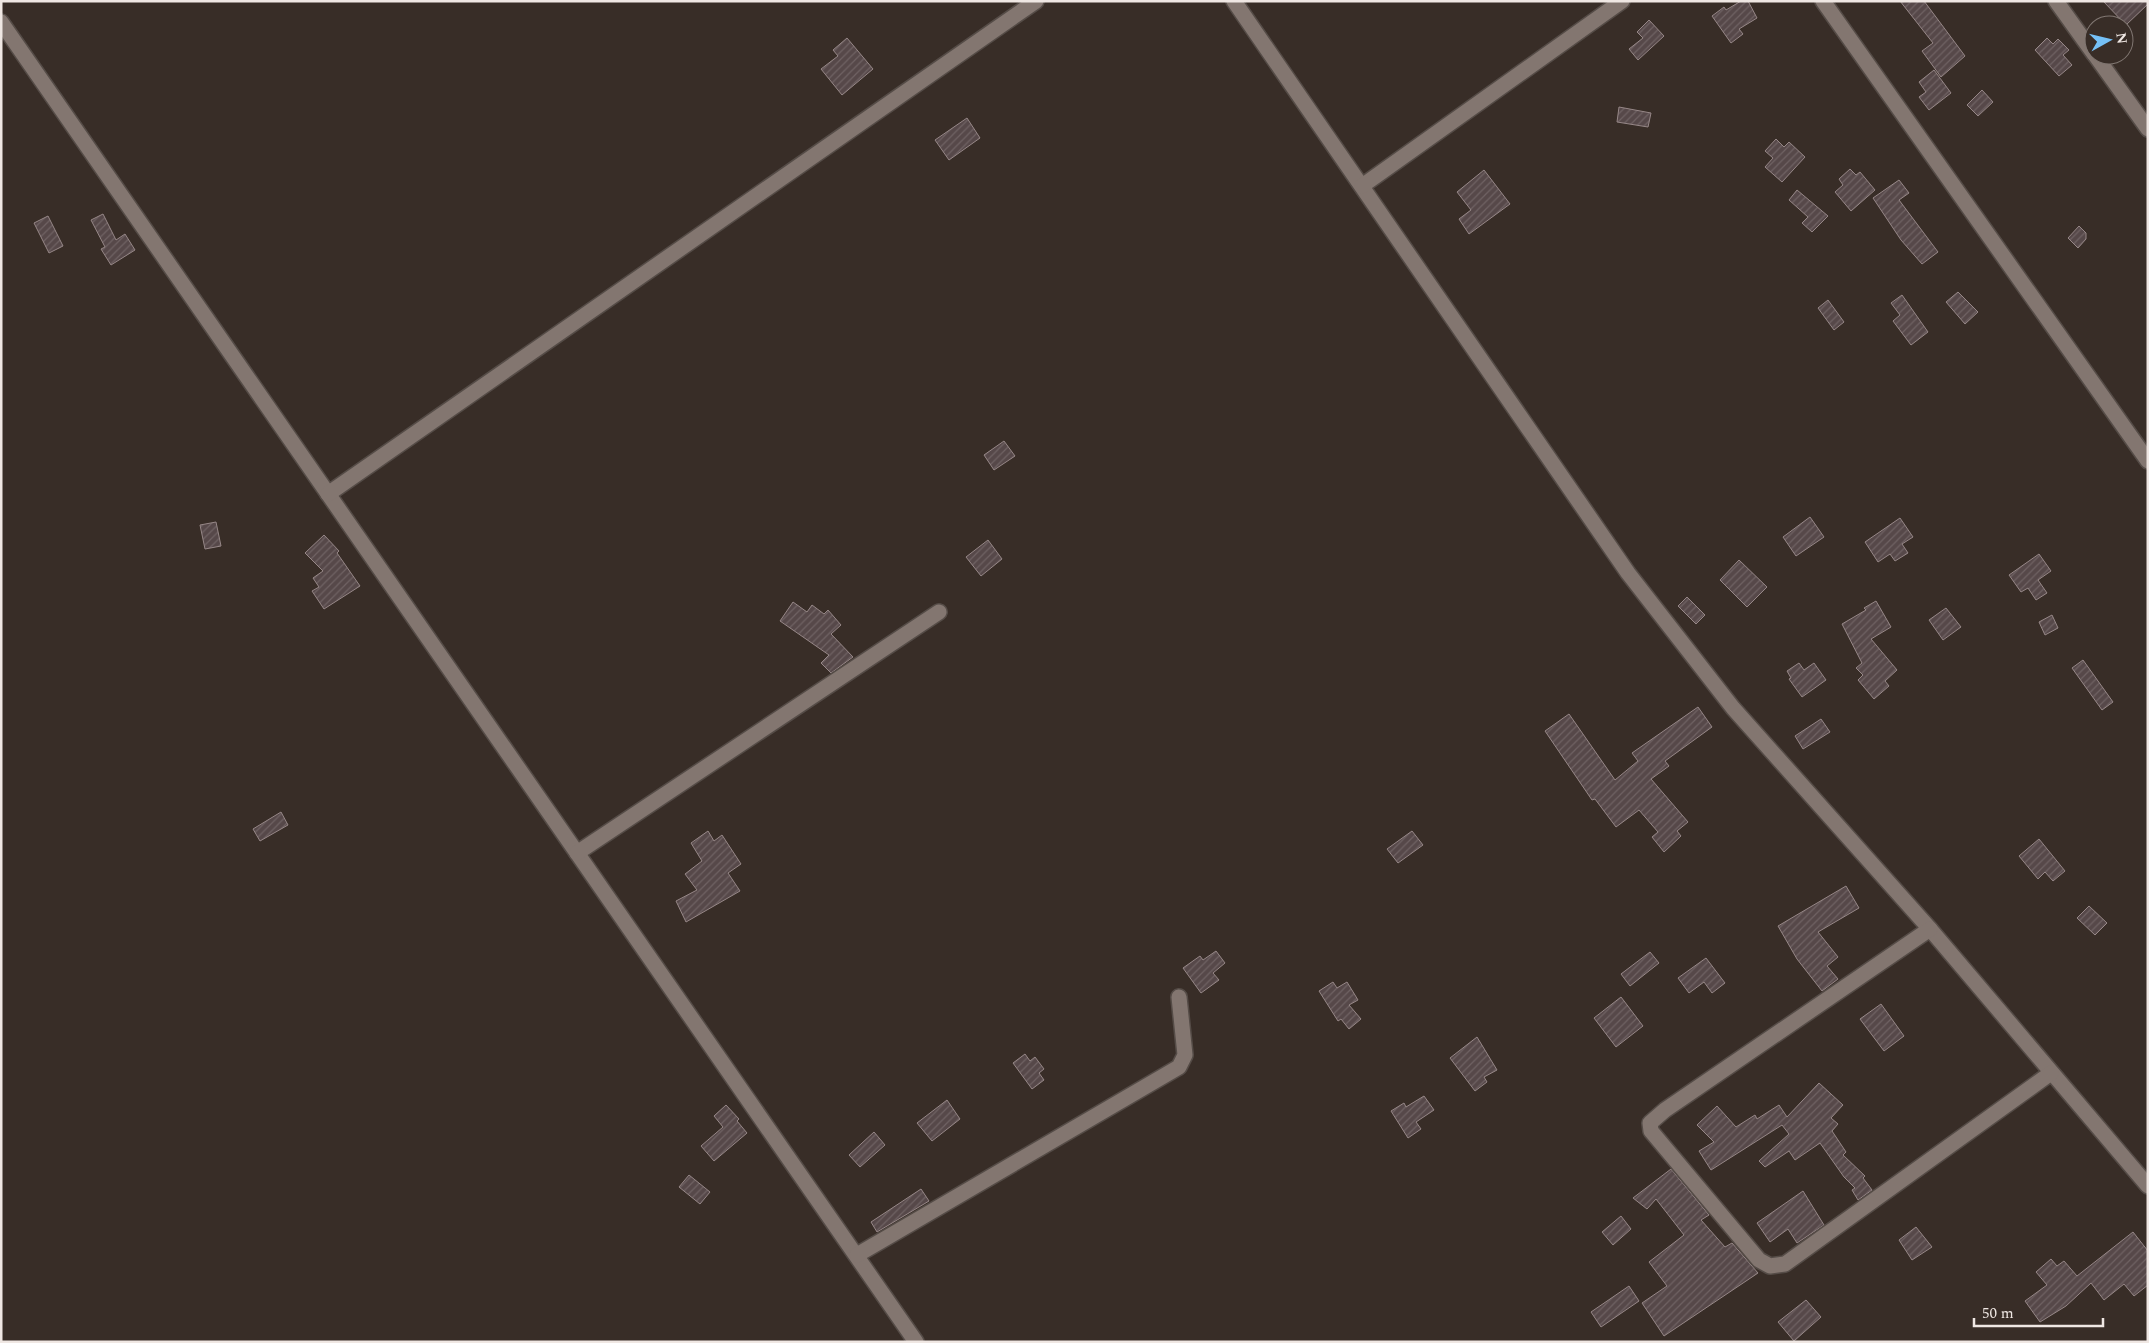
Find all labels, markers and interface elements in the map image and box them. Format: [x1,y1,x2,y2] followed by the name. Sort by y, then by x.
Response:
[2084,15,2134,65] north arrow
[2110,31,2133,45] text: N
[1974,1296,2103,1328] scale bar
[1982,1302,2014,1325] text: 50 m

